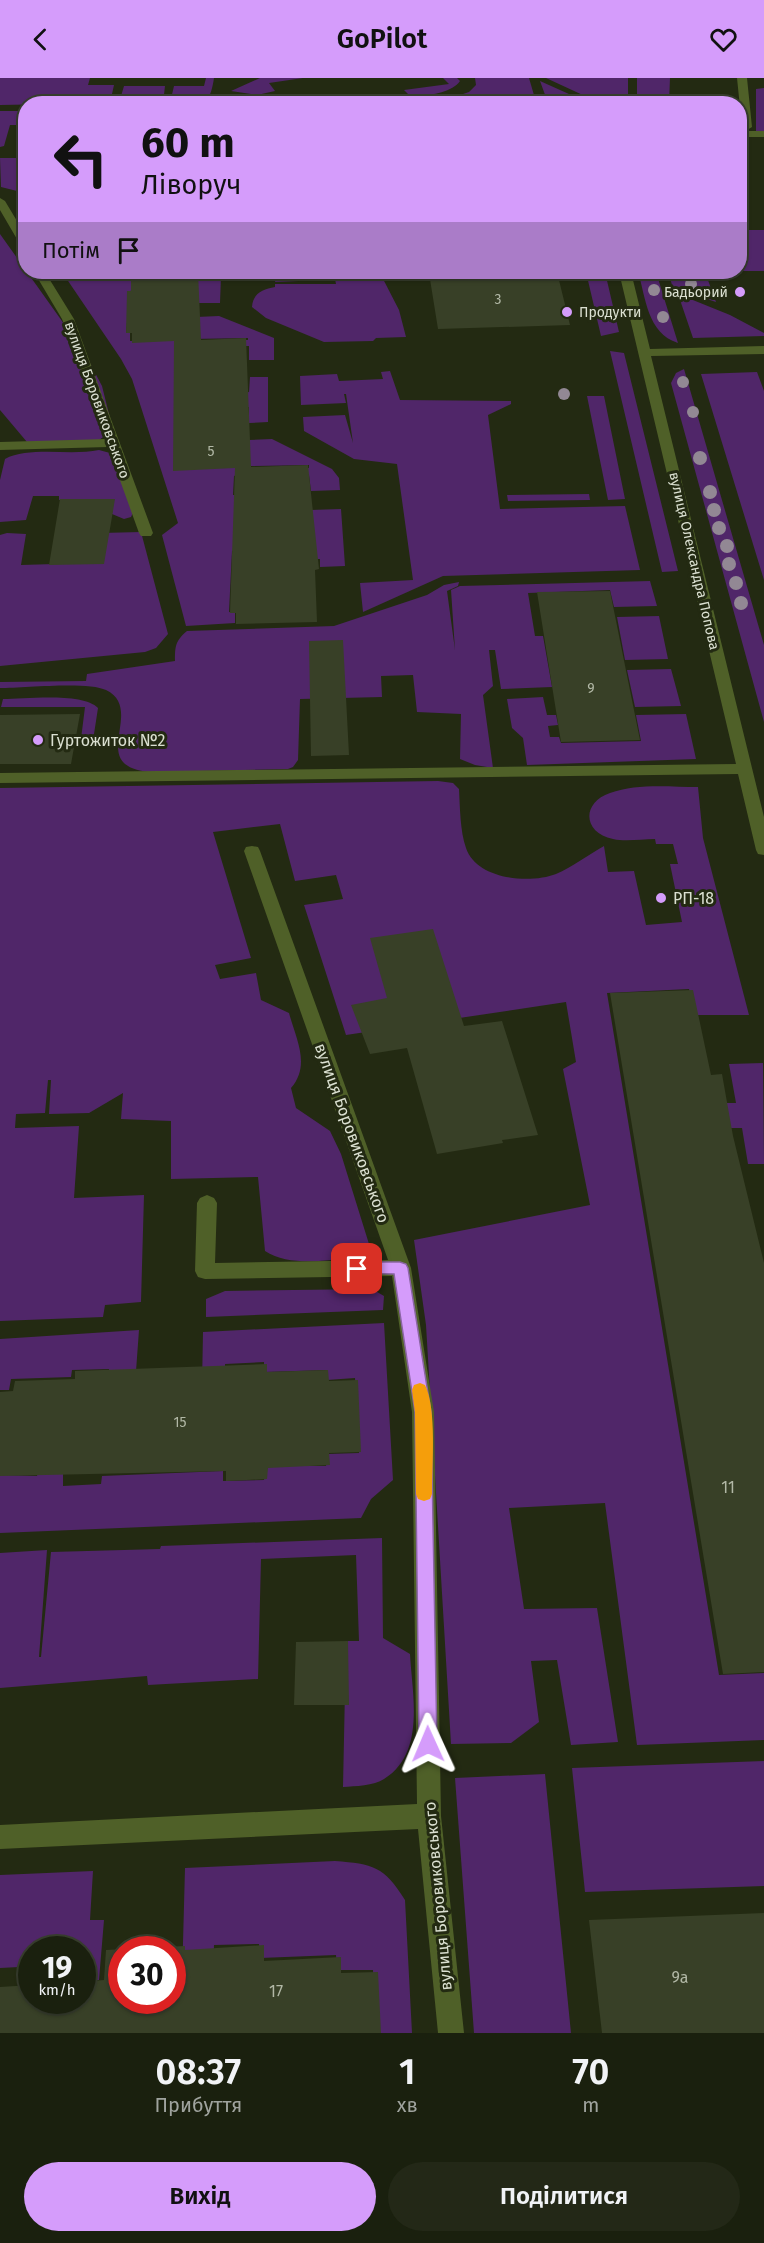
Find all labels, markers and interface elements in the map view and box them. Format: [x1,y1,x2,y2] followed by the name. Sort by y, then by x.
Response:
[24,23,57,56] icon: back
[337,23,427,55] text: GoPilot
[707,23,740,56] icon: heart
[141,118,235,168] text: 60 m
[42,120,120,198] icon: left
[141,169,241,201] text: Ліворуч
[112,234,145,267] icon: arrive
[42,237,100,264] text: Потім
[664,284,728,301] place label: Бадьорий
[733,285,747,299] marker: Бадьорий
[495,291,502,308] house number: 3
[579,304,641,321] place label: Продукти
[560,305,574,319] marker: Продукти
[61,319,133,481] street label: вулиця Боровиковського
[207,443,215,460] house number: 5
[665,470,723,652] street label: вулиця Олександра Попова
[587,680,595,697] house number: 9
[50,731,166,750] place label: Гуртожиток №2
[31,733,45,747] marker: Гуртожиток №2
[673,889,714,908] place label: РП-18
[654,891,668,905] marker: РП-18
[311,1041,393,1225] street label: вулиця Боровиковського
[331,1243,382,1294] pin
[340,1252,373,1285] icon: arrive
[173,1414,187,1431] house number: 15
[721,1478,735,1497] house number: 11
[396,1712,460,1776] position arrow
[420,1801,456,1991] street label: вулиця Боровиковського
[108,1936,186,2014] speed limit sign: 30
[42,1950,72,1986] text: 19
[672,1968,688,1987] house number: 9а
[38,1981,76,1999] text: km/h
[269,1982,283,2001] house number: 17
[156,2050,241,2094] text: 08:37
[399,2050,415,2094] text: 1
[572,2050,609,2094] text: 70
[155,2093,242,2117] text: Прибуття
[397,2093,418,2117] text: хв
[582,2093,599,2117] text: m
[24,2162,376,2231] button: Вихід
[388,2162,740,2231] button: Поділитися

